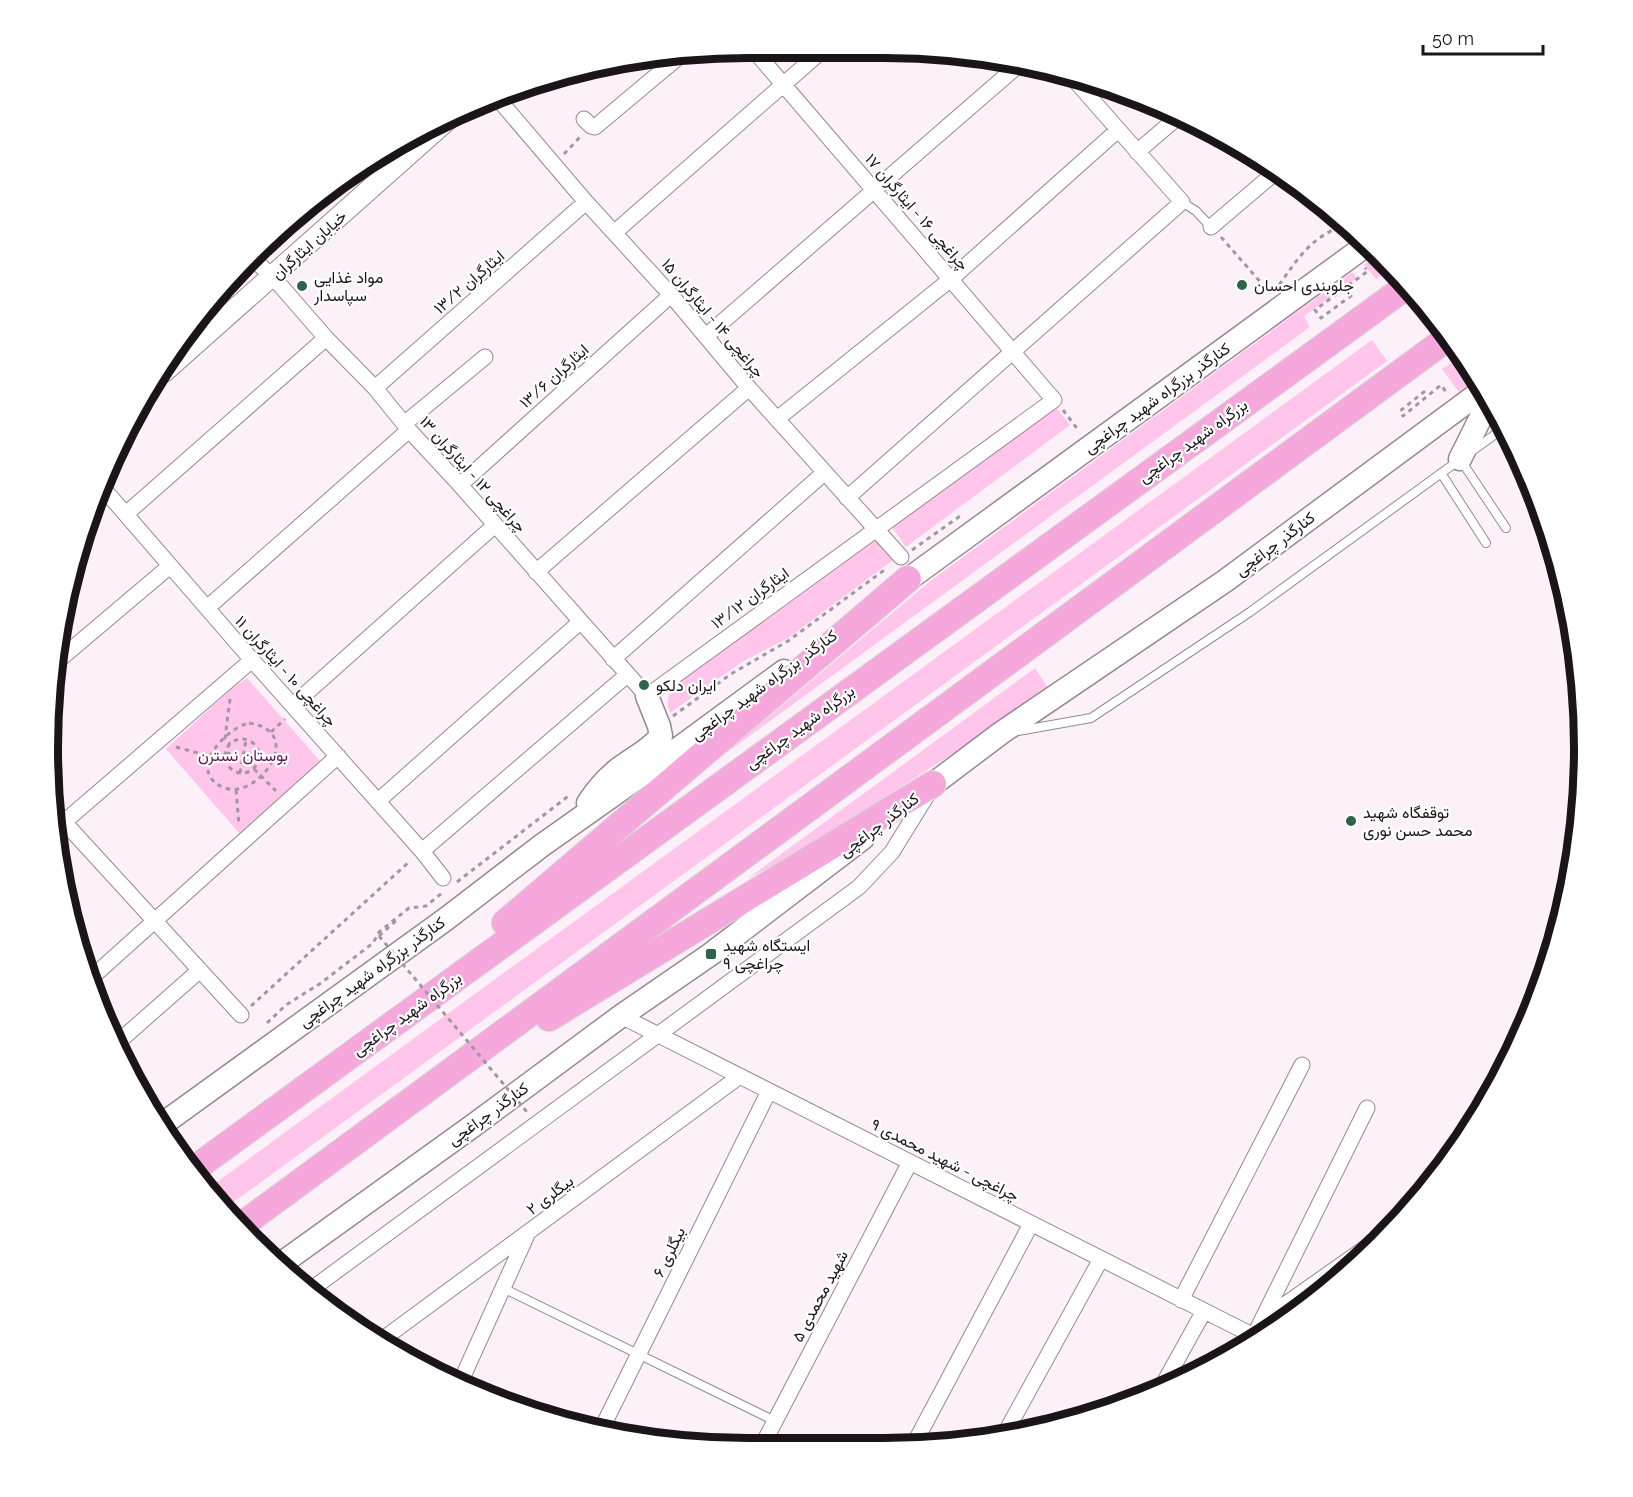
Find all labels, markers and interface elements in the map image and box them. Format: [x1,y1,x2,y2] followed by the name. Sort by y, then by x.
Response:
[1423,18,1543,56] scale bar
[1432,28,1474,49] text: 50 m
[860,150,973,276] street label: چراغچی ۱۶ - ایثارگران ۱۷
[268,206,351,284] street label: خیابان ایثارگران
[430,246,509,318] street label: ایثارگران ۱۳/۲
[656,255,769,383] street label: چراغچی ۱۴ - ایثارگران ۱۵
[313,268,383,307] place label: مواد غذایی سپاسدار
[1254,276,1354,296] place label: جلوبندی احسان
[1235,278,1249,292] marker: جلوبندی احسان
[295,279,309,293] marker: مواد غذایی سپاسدار
[1080,338,1234,458] street label: کنارگذر بزرگراه شهید چراغچی
[516,340,593,413] street label: ایثارگران ۱۳/۶
[1135,395,1251,487] street label: بزرگراه شهید چراغچی
[414,412,530,538] street label: چراغچی ۱۲ - ایثارگران ۱۳
[1231,508,1320,582] street label: کنارگذر چراغچی
[707,563,793,633] street label: ایثارگران ۱۳/۱۲
[230,612,341,732] street label: چراغچی ۱۰ - ایثارگران ۱۱
[687,625,841,745] street label: کنارگذر بزرگراه شهید چراغچی
[656,676,717,696] place label: ایران دلکو
[637,678,651,692] marker: ایران دلکو
[742,681,858,773] street label: بزرگراه شهید چراغچی
[198,746,288,766] park label: بوستان نسترن
[835,789,924,863] street label: کنارگذر چراغچی
[1363,803,1473,841] place label: توقفگاه شهید محمد حسن نوری
[1344,814,1358,828] marker: توقفگاه شهید محمد حسن نوری
[295,912,449,1032] street label: کنارگذر بزرگراه شهید چراغچی
[723,936,810,975] place label: ایستگاه شهید چراغچی ۹
[704,947,718,961] marker: ایستگاه شهید چراغچی ۹
[349,968,465,1060] street label: بزرگراه شهید چراغچی
[444,1078,533,1151] street label: کنارگذر چراغچی
[867,1114,1022,1207] street label: ۹ چراغچی - شهید محمدی
[523,1171,578,1220] street label: بیگلری ۲
[649,1224,690,1280] street label: بیگلری ۶
[788,1247,853,1345] street label: شهید محمدی ۵

